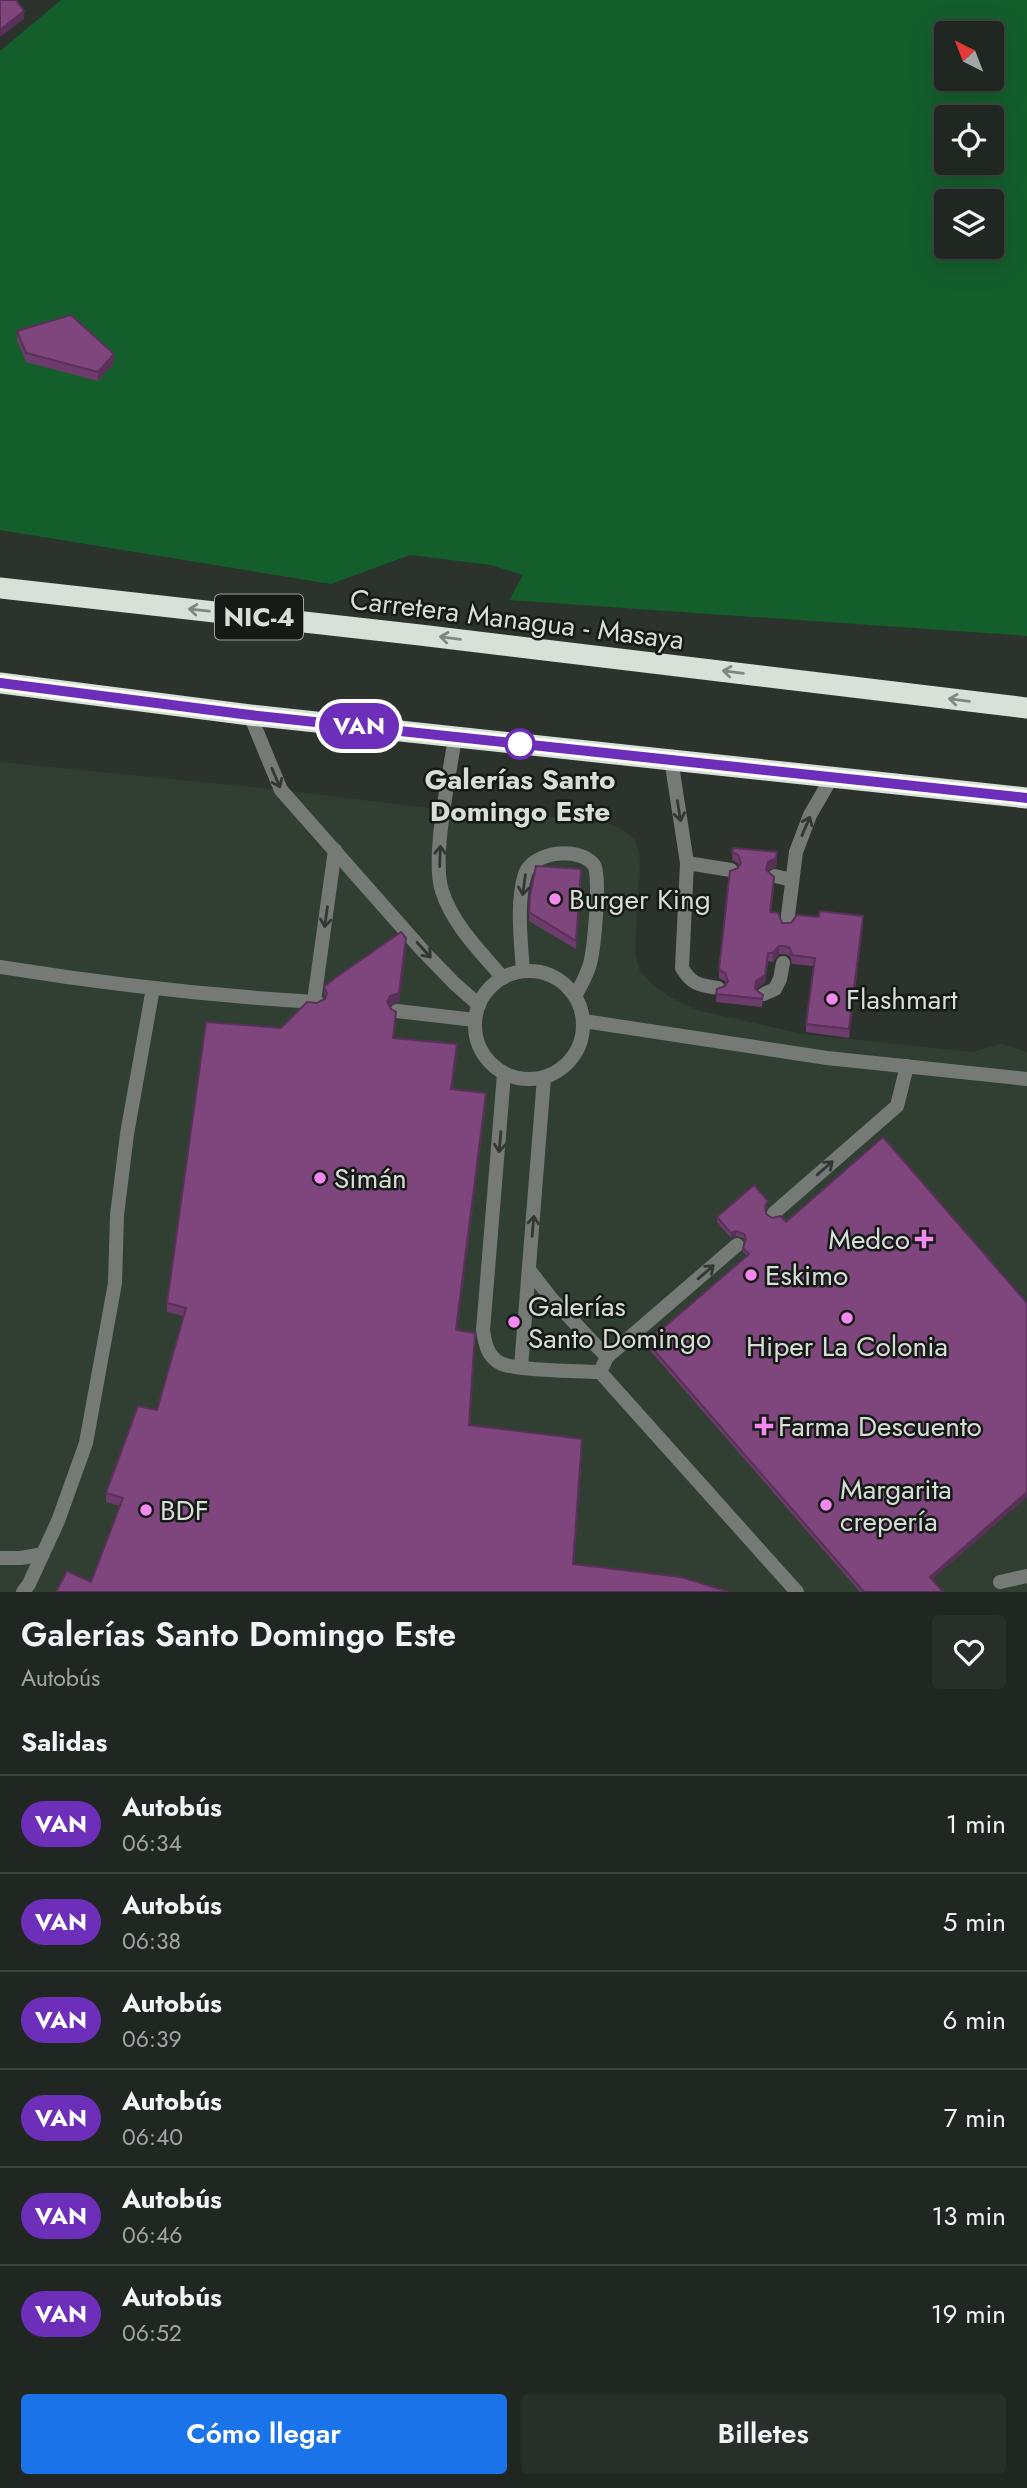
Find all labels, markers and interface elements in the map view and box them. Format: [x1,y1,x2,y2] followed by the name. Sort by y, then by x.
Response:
[934,21,1004,91] north arrow
[934,21,1004,259] map controls
[934,105,1004,175] button: locate
[934,189,1004,259] button: layers
[348,579,686,660] street label: Carretera Managua - Masaya
[215,594,303,639] road number: NIC-4
[188,603,211,616] one-way arrow
[439,632,461,645] one-way arrow
[723,666,745,679] one-way arrow
[948,693,971,706] one-way arrow
[319,703,399,749] line badge: VAN
[333,708,385,743] text: VAN
[505,729,535,759] marker: Galerías Santo Domingo Este
[424,759,616,832] place label: Galerías Santo Domingo Este
[270,767,283,788] one-way arrow
[673,799,686,822] one-way arrow
[800,816,813,837] one-way arrow
[433,845,446,868] one-way arrow
[517,873,530,896] one-way arrow
[569,879,711,920] place label: Burger King
[547,891,563,907] marker: Burger King
[319,905,332,928] one-way arrow
[415,941,432,958] one-way arrow
[846,979,958,1020] place label: Flashmart
[824,991,840,1007] marker: Flashmart
[493,1130,506,1153] one-way arrow
[334,1158,407,1199] place label: Simán
[816,1161,834,1177] one-way arrow
[312,1170,328,1186] marker: Simán
[527,1215,540,1238] one-way arrow
[828,1219,910,1260] place label: Medco
[916,1231,932,1247] marker: Medco
[765,1255,848,1296] place label: Eskimo
[697,1264,715,1280] one-way arrow
[743,1267,759,1283] marker: Eskimo
[528,1286,711,1359] place label: Galerías Santo Domingo
[839,1310,855,1326] marker: Hiper La Colonia
[506,1314,522,1330] marker: Galerías Santo Domingo
[746,1326,948,1367] place label: Hiper La Colonia
[778,1406,982,1447] place label: Farma Descuento
[756,1418,772,1434] marker: Farma Descuento
[840,1469,952,1542] place label: Margarita crepería
[160,1490,209,1531] place label: BDF
[818,1497,834,1513] marker: Margarita crepería
[138,1502,154,1518] marker: BDF
[21,1611,456,1658] text: Galerías Santo Domingo Este
[932,1615,1006,1689] button: heart
[21,1661,100,1695] text: Autobús
[21,1723,107,1761] text: Salidas
[122,1788,222,1826] text: Autobús
[946,1805,1006,1843] text: 1 min
[35,1806,87,1841] text: VAN
[122,1826,182,1860] text: 06:34
[122,1886,222,1924] text: Autobús
[943,1903,1006,1941] text: 5 min
[35,1904,87,1939] text: VAN
[122,1924,181,1958] text: 06:38
[122,1984,222,2022] text: Autobús
[943,2001,1006,2039] text: 6 min
[35,2002,87,2037] text: VAN
[122,2022,182,2056] text: 06:39
[122,2082,222,2120] text: Autobús
[944,2099,1006,2137] text: 7 min
[35,2100,87,2135] text: VAN
[122,2120,183,2154] text: 06:40
[122,2180,222,2218] text: Autobús
[932,2197,1006,2235] text: 13 min
[35,2198,87,2233] text: VAN
[122,2218,183,2252] text: 06:46
[122,2278,222,2316] text: Autobús
[931,2295,1006,2333] text: 19 min
[35,2296,87,2331] text: VAN
[122,2316,182,2350] text: 06:52
[21,2394,507,2474] button: Cómo llegar
[521,2394,1006,2474] button: Billetes

